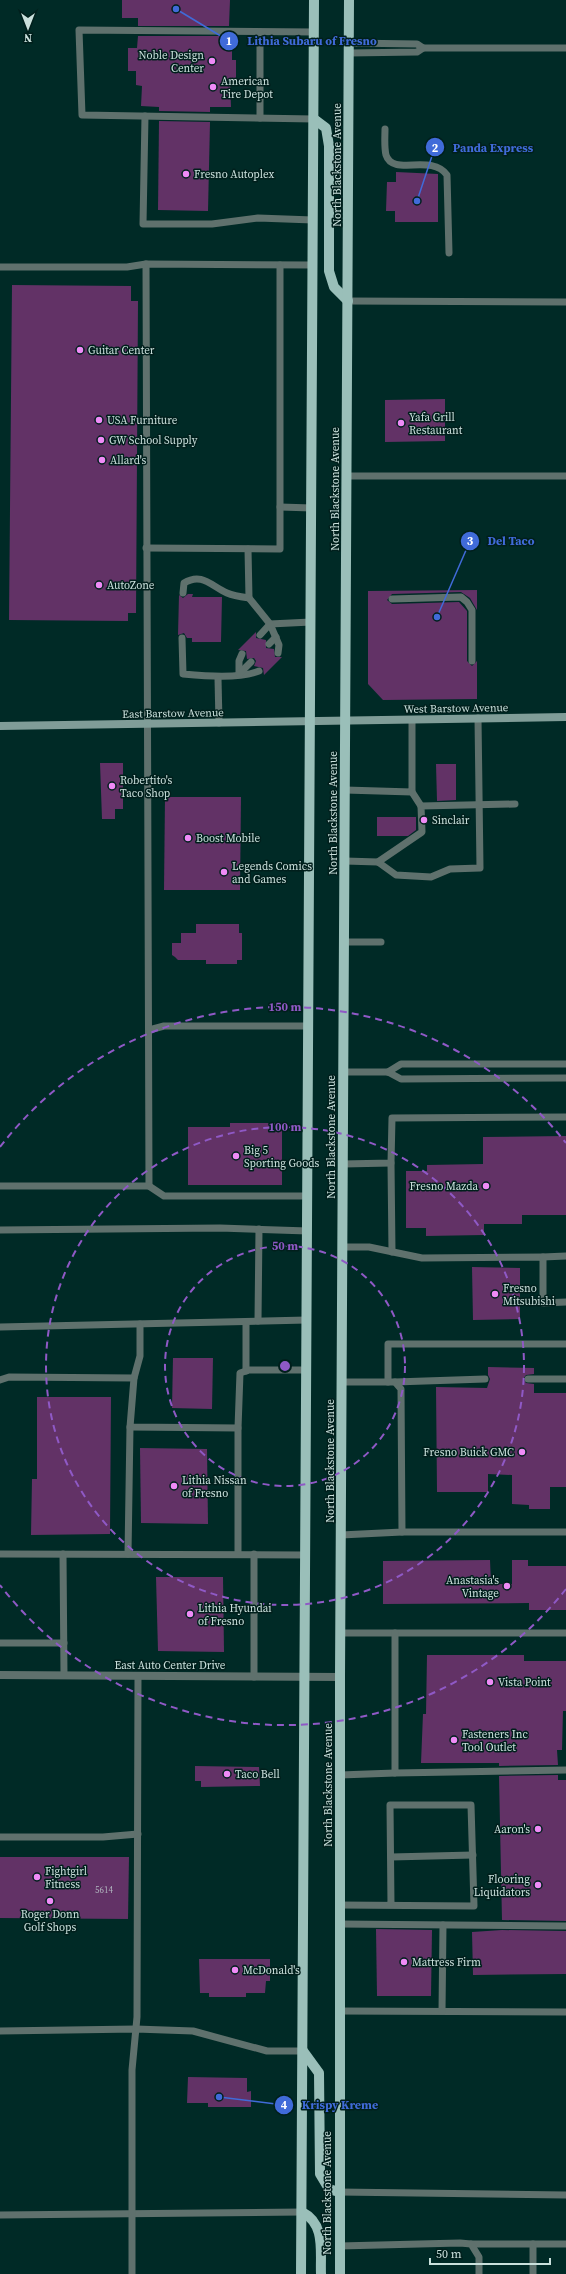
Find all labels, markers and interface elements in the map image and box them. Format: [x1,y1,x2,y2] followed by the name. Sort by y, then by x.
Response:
[8,8,48,48] north arrow
[219,29,385,53] callout: Lithia Subaru of Fresno
[24,30,32,45] text: N
[226,33,232,49] text: 1
[247,33,377,49] text: Lithia Subaru of Fresno
[139,48,204,76] place label: Noble Design Center
[207,56,217,66] marker: Noble Design Center
[221,74,273,102] place label: American Tire Depot
[208,82,218,92] marker: American Tire Depot
[330,103,345,227] street label: North Blackstone Avenue
[425,135,541,159] callout: Panda Express
[432,140,439,156] text: 2
[453,140,534,156] text: Panda Express
[194,167,275,182] place label: Fresno Autoplex
[181,169,191,179] marker: Fresno Autoplex
[88,343,155,358] place label: Guitar Center
[75,345,85,355] marker: Guitar Center
[409,410,463,438] place label: Yafa Grill Restaurant
[107,413,178,428] place label: USA Furniture
[94,415,104,425] marker: USA Furniture
[396,418,406,428] marker: Yafa Grill Restaurant
[328,427,343,551] street label: North Blackstone Avenue
[109,433,198,448] place label: GW School Supply
[96,435,106,445] marker: GW School Supply
[110,453,147,468] place label: Allard's
[97,455,107,465] marker: Allard's
[460,529,543,553] callout: Del Taco
[467,533,474,549] text: 3
[488,533,535,549] text: Del Taco
[107,578,155,593] place label: AutoZone
[94,580,104,590] marker: AutoZone
[403,700,509,717] street label: West Barstow Avenue
[122,705,224,722] street label: East Barstow Avenue
[326,751,341,875] street label: North Blackstone Avenue
[120,773,172,801] place label: Robertito's Taco Shop
[107,781,117,791] marker: Robertito's Taco Shop
[432,813,470,828] place label: Sinclair
[419,815,429,825] marker: Sinclair
[196,831,260,846] place label: Boost Mobile
[183,833,193,843] marker: Boost Mobile
[232,859,312,887] place label: Legends Comics and Games
[219,867,229,877] marker: Legends Comics and Games
[269,999,302,1015] text: 150 m
[324,1075,339,1199] street label: North Blackstone Avenue
[269,1119,302,1135] text: 100 m
[244,1143,319,1171] place label: Big 5 Sporting Goods
[231,1151,241,1161] marker: Big 5 Sporting Goods
[410,1179,478,1194] place label: Fresno Mazda
[481,1181,491,1191] marker: Fresno Mazda
[272,1238,298,1254] text: 50 m
[503,1281,555,1309] place label: Fresno Mitsubishi
[490,1289,500,1299] marker: Fresno Mitsubishi
[278,1359,292,1373] centre of rings
[323,1399,338,1523] street label: North Blackstone Avenue
[423,1445,514,1460] place label: Fresno Buick GMC
[517,1447,527,1457] marker: Fresno Buick GMC
[182,1473,247,1501] place label: Lithia Nissan of Fresno
[169,1481,179,1491] marker: Lithia Nissan of Fresno
[446,1573,499,1601] place label: Anastasia's Vintage
[502,1581,512,1591] marker: Anastasia's Vintage
[198,1601,272,1629] place label: Lithia Hyundai of Fresno
[185,1609,195,1619] marker: Lithia Hyundai of Fresno
[115,1658,226,1673] street label: East Auto Center Drive
[498,1675,551,1690] place label: Vista Point
[485,1677,495,1687] marker: Vista Point
[321,1723,336,1847] street label: North Blackstone Avenue
[462,1727,528,1755] place label: Fasteners Inc Tool Outlet
[449,1735,459,1745] marker: Fasteners Inc Tool Outlet
[235,1767,280,1782] place label: Taco Bell
[222,1769,232,1779] marker: Taco Bell
[494,1822,530,1837] place label: Aaron's
[533,1824,543,1834] marker: Aaron's
[45,1864,87,1892] place label: Fightgirl Fitness
[32,1872,42,1882] marker: Fightgirl Fitness
[474,1872,530,1900] place label: Flooring Liquidators
[533,1880,543,1890] marker: Flooring Liquidators
[95,1884,113,1896] house number: 5614
[45,1896,55,1906] marker: Roger Donn Golf Shops
[21,1907,80,1935] place label: Roger Donn Golf Shops
[412,1955,481,1970] place label: Mattress Firm
[399,1957,409,1967] marker: Mattress Firm
[243,1963,300,1978] place label: McDonald's
[230,1965,240,1975] marker: McDonald's
[274,2093,387,2117] callout: Krispy Kreme
[281,2097,288,2113] text: 4
[302,2097,378,2113] text: Krispy Kreme
[320,2131,335,2255] street label: North Blackstone Avenue
[430,2240,550,2266] scale bar
[436,2246,462,2262] text: 50 m

